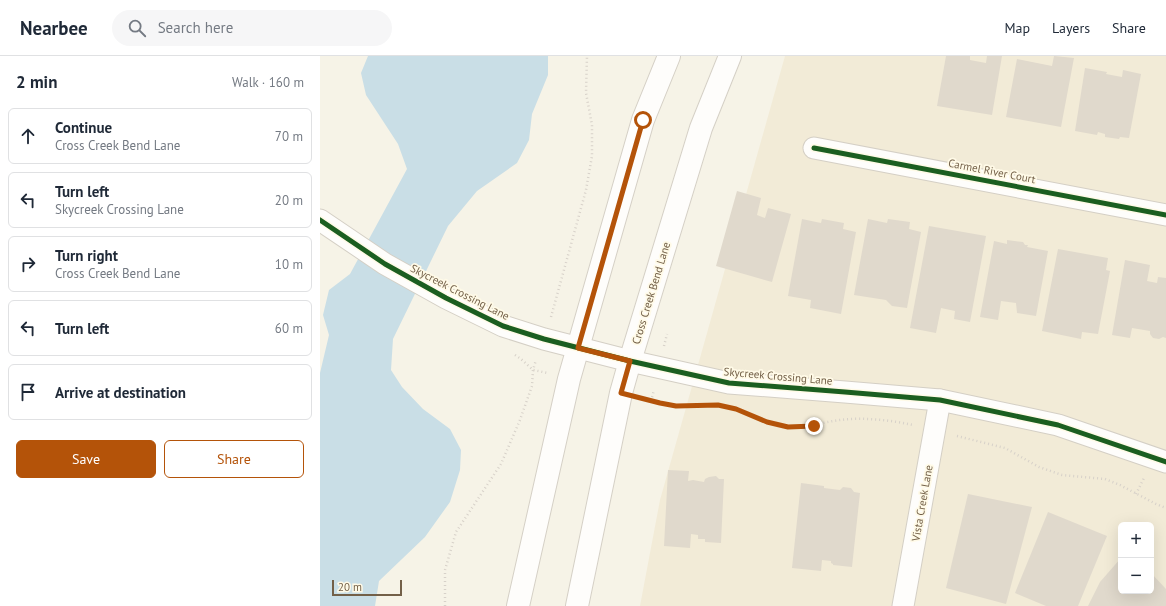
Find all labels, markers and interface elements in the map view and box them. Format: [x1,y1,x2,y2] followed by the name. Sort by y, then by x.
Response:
[112,10,392,46] search box
[20,16,88,40] text: Nearbee
[126,17,148,39] icon: search
[158,18,233,37] text: Search here
[1004,19,1030,37] text: Map
[1052,19,1090,37] text: Layers
[1112,19,1146,37] text: Share
[16,71,57,93] text: 2 min
[232,74,304,91] text: Walk · 160 m
[634,111,652,129] route start
[55,118,112,137] text: Continue
[17,125,39,147] icon: ahead
[275,128,303,145] text: 70 m
[55,137,180,154] text: Cross Creek Bend Lane
[947,156,1037,186] street label: Carmel River Court
[55,182,109,201] text: Turn left
[17,189,39,211] icon: left
[275,192,303,209] text: 20 m
[55,201,184,218] text: Skycreek Crossing Lane
[629,240,673,346] street label: Cross Creek Bend Lane
[55,246,118,265] text: Turn right
[17,253,39,275] icon: right
[275,256,303,273] text: 10 m
[408,261,512,323] street label: Skycreek Crossing Lane
[55,265,180,282] text: Cross Creek Bend Lane
[17,317,39,339] icon: left
[55,319,109,338] text: Turn left
[275,320,303,337] text: 60 m
[723,364,833,388] street label: Skycreek Crossing Lane
[17,381,39,403] icon: arrive
[55,383,186,402] text: Arrive at destination
[805,417,823,435] route end
[16,440,156,478] button: Save
[164,440,304,478] button: Share
[908,463,936,543] street label: Vista Creek Lane
[1118,522,1154,594] map controls
[1118,522,1154,558] button: +
[1118,558,1154,594] button: −
[332,578,402,597] scale bar
[338,580,362,594] text: 20 m

